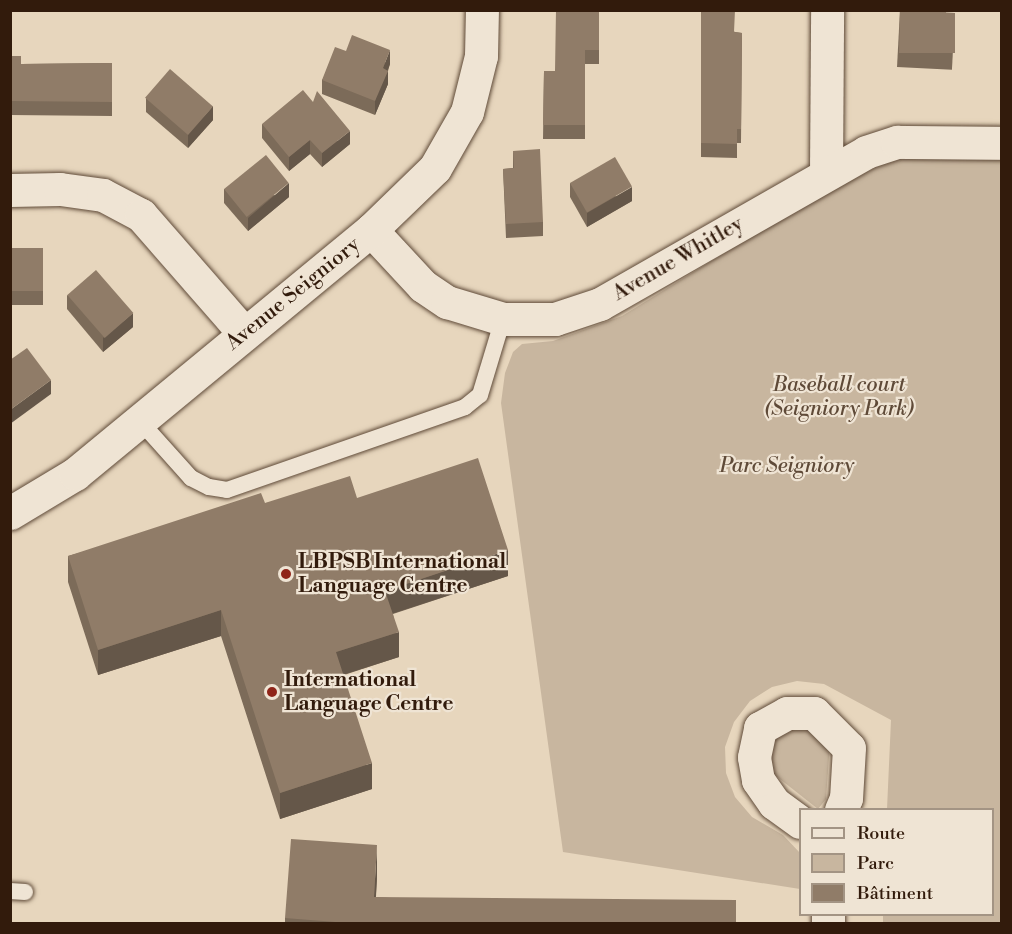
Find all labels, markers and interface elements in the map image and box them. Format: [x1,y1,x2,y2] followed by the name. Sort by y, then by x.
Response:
[608,211,748,307] street label: Avenue Whitley
[221,232,365,356] street label: Avenue Seigniory
[764,372,914,422] park label: Baseball court (Seigniory Park)
[720,453,854,479] park label: Parc Seigniory
[298,549,506,599] place label: LBPSB International Language Centre
[279,567,293,581] marker: LBPSB International Language Centre
[284,667,453,717] place label: International Language Centre
[265,685,279,699] marker: International Language Centre
[799,808,994,916] legend
[857,822,905,845] text: Route
[857,852,894,875] text: Parc
[857,882,933,905] text: Bâtiment

